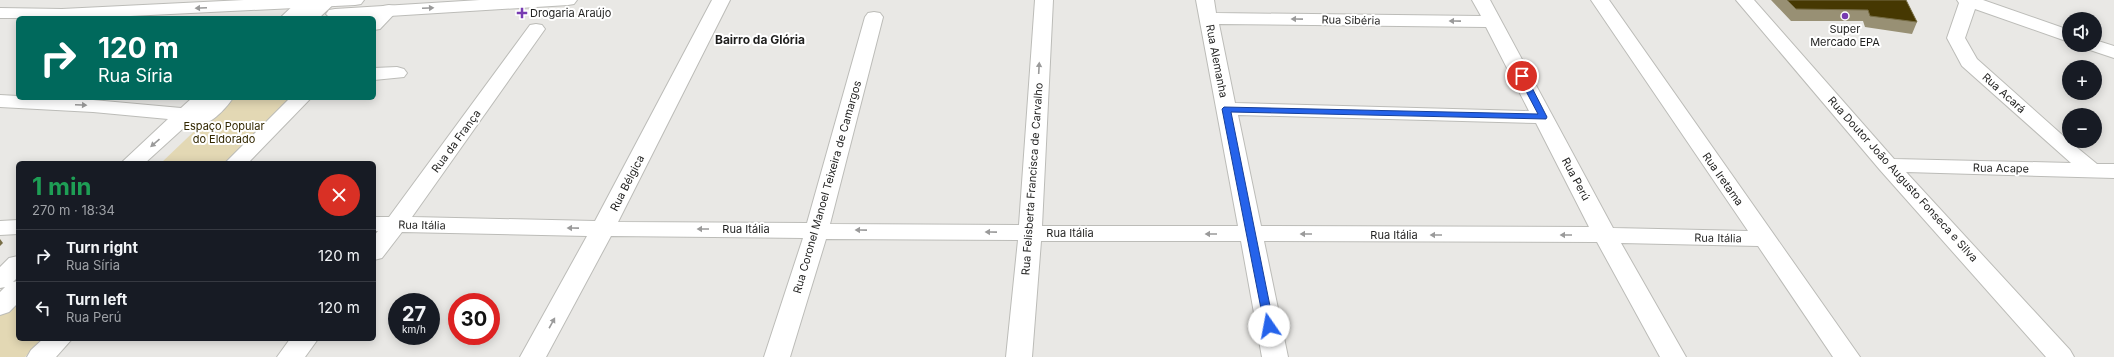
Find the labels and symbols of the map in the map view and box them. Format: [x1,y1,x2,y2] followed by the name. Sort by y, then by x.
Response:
[195,4,207,11] one-way arrow
[422,5,434,12] one-way arrow
[530,6,612,20] place label: Drogaria Araújo
[517,8,527,18] marker: Drogaria Araújo
[1840,11,1850,21] marker: Super Mercado EPA
[1321,12,1381,28] street label: Rua Sibéria
[1290,16,1303,22] one-way arrow
[1449,18,1461,25] one-way arrow
[1810,22,1880,49] place label: Super Mercado EPA
[1203,23,1231,99] street label: Rua Alemanha
[715,32,805,47] district label: Bairro da Glória
[1505,59,1539,93] pin
[1036,62,1043,74] one-way arrow
[1979,70,2029,116] street label: Rua Acará
[790,79,864,295] street label: Rua Coronel Manoel Teixeira de Camargos
[1018,82,1046,276] street label: Rua Felisberta Francisca de Carvalho
[1825,93,1981,265] street label: Rua Doutor João Augusto Fonseca e Silva
[75,102,87,109] one-way arrow
[428,107,484,175] street label: Rua da França
[183,119,265,146] park label: Espaço Popular do Eldorado
[149,138,160,147] one-way arrow
[1700,150,1746,208] street label: Rua Iretama
[607,153,647,213] street label: Rua Bélgica
[1559,155,1593,203] street label: Rua Perú
[1973,161,2029,175] street label: Rua Acape
[398,218,446,232] street label: Rua Itália
[722,222,770,236] street label: Rua Itália
[566,225,579,231] one-way arrow
[696,226,709,232] one-way arrow
[1046,226,1094,240] street label: Rua Itália
[854,227,867,233] one-way arrow
[1370,228,1418,242] street label: Rua Itália
[984,229,997,235] one-way arrow
[1204,231,1217,237] one-way arrow
[1299,231,1312,237] one-way arrow
[1694,231,1742,245] street label: Rua Itália
[1429,232,1442,238] one-way arrow
[1559,232,1572,238] one-way arrow
[448,293,500,345] speed limit sign: 30
[1248,305,1290,347] position arrow
[549,317,555,329] one-way arrow

